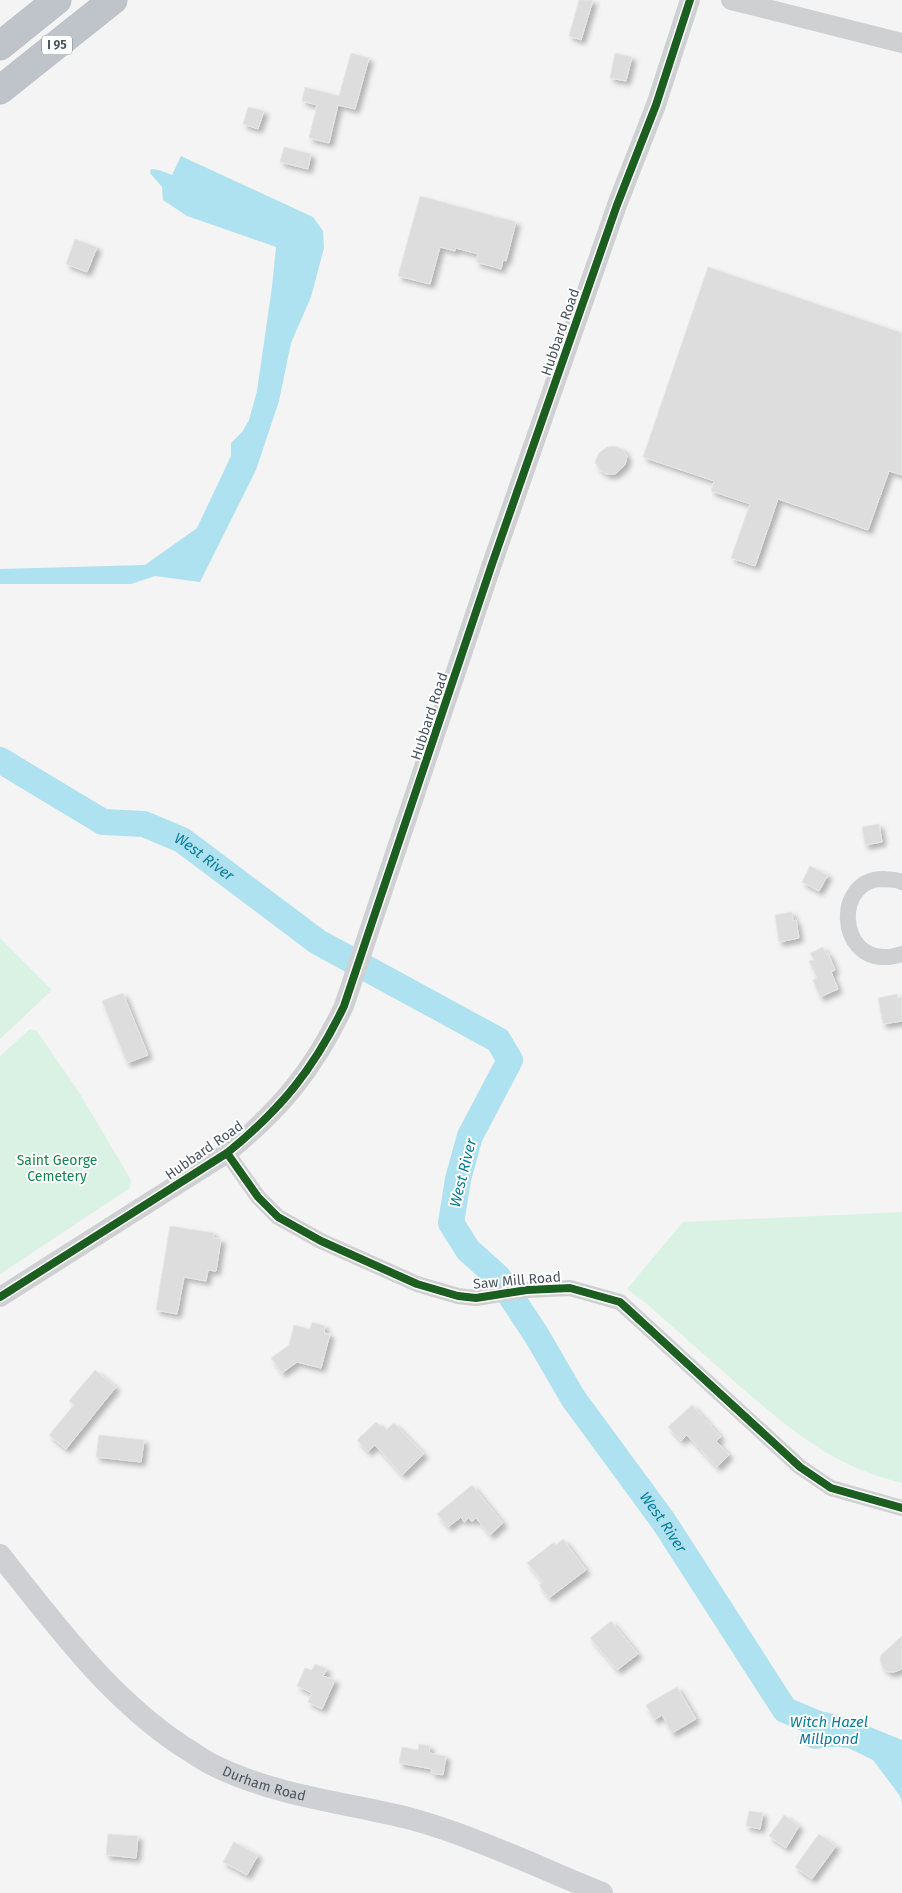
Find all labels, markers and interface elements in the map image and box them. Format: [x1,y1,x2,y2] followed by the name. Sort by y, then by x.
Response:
[42,36,72,54] road number: I 95
[538,286,583,378] street label: Hubbard Road
[407,670,452,762] street label: Hubbard Road
[172,829,238,885] water label: West River
[162,1117,246,1184] street label: Hubbard Road
[446,1136,480,1209] water label: West River
[17,1152,97,1185] park label: Saint George Cemetery
[472,1268,562,1293] street label: Saw Mill Road
[636,1488,691,1557] water label: West River
[790,1713,868,1748] water label: Witch Hazel Millpond
[220,1763,307,1805] street label: Durham Road

